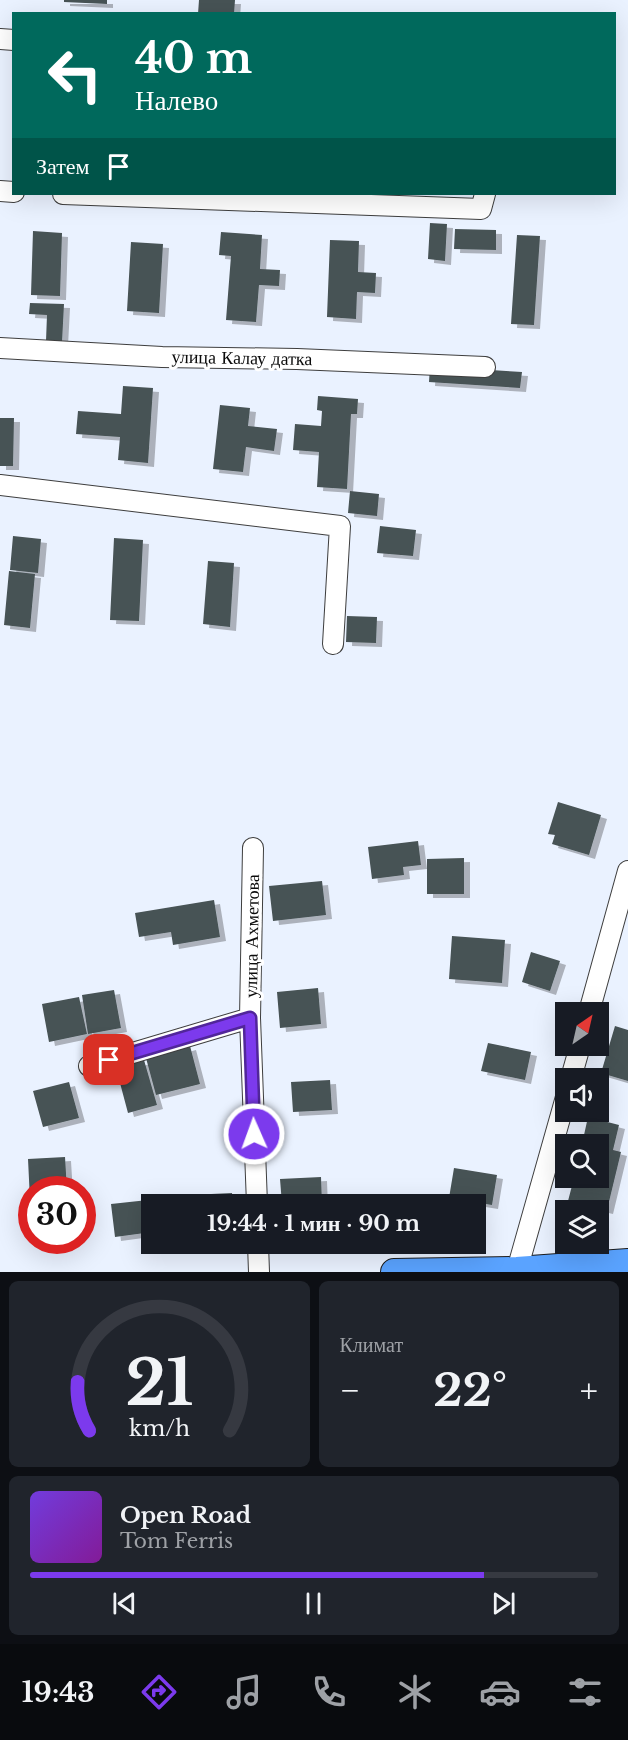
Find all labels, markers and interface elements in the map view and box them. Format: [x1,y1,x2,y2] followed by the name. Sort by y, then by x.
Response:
[135,32,252,84] text: 40 m
[36,36,114,114] icon: left
[135,84,218,117] text: Налево
[102,150,135,183] icon: arrive
[36,153,90,180] text: Затем
[171,346,313,370] street label: улица Калау датка
[240,874,264,998] street label: улица Ахметова
[555,1002,609,1056] north arrow
[555,1002,609,1254] map controls
[83,1034,134,1085] pin
[92,1043,125,1076] icon: arrive
[555,1068,609,1122] button: sound
[222,1102,286,1166] position arrow
[555,1134,609,1188] button: search
[18,1176,96,1254] speed limit sign: 30
[555,1200,609,1254] button: layers
[207,1210,420,1237] text: 19:44 · 1 мин · 90 m
[340,1333,403,1357] text: Климат
[125,1344,193,1422] text: 21
[433,1362,507,1418] text: 22°
[340,1370,360,1411] text: −
[580,1370,598,1411] text: +
[129,1415,190,1442] text: km/h
[120,1502,251,1529] text: Open Road
[120,1529,233,1553] text: Tom Ferris
[108,1587,141,1620] icon: previous
[297,1587,330,1620] icon: pause
[487,1587,520,1620] icon: next
[138,1671,180,1713] icon: directions
[223,1671,265,1713] icon: music
[308,1671,350,1713] icon: phone
[394,1671,436,1713] icon: climate
[479,1671,521,1713] icon: car
[564,1671,606,1713] icon: filters
[22,1676,94,1709] text: 19:43

